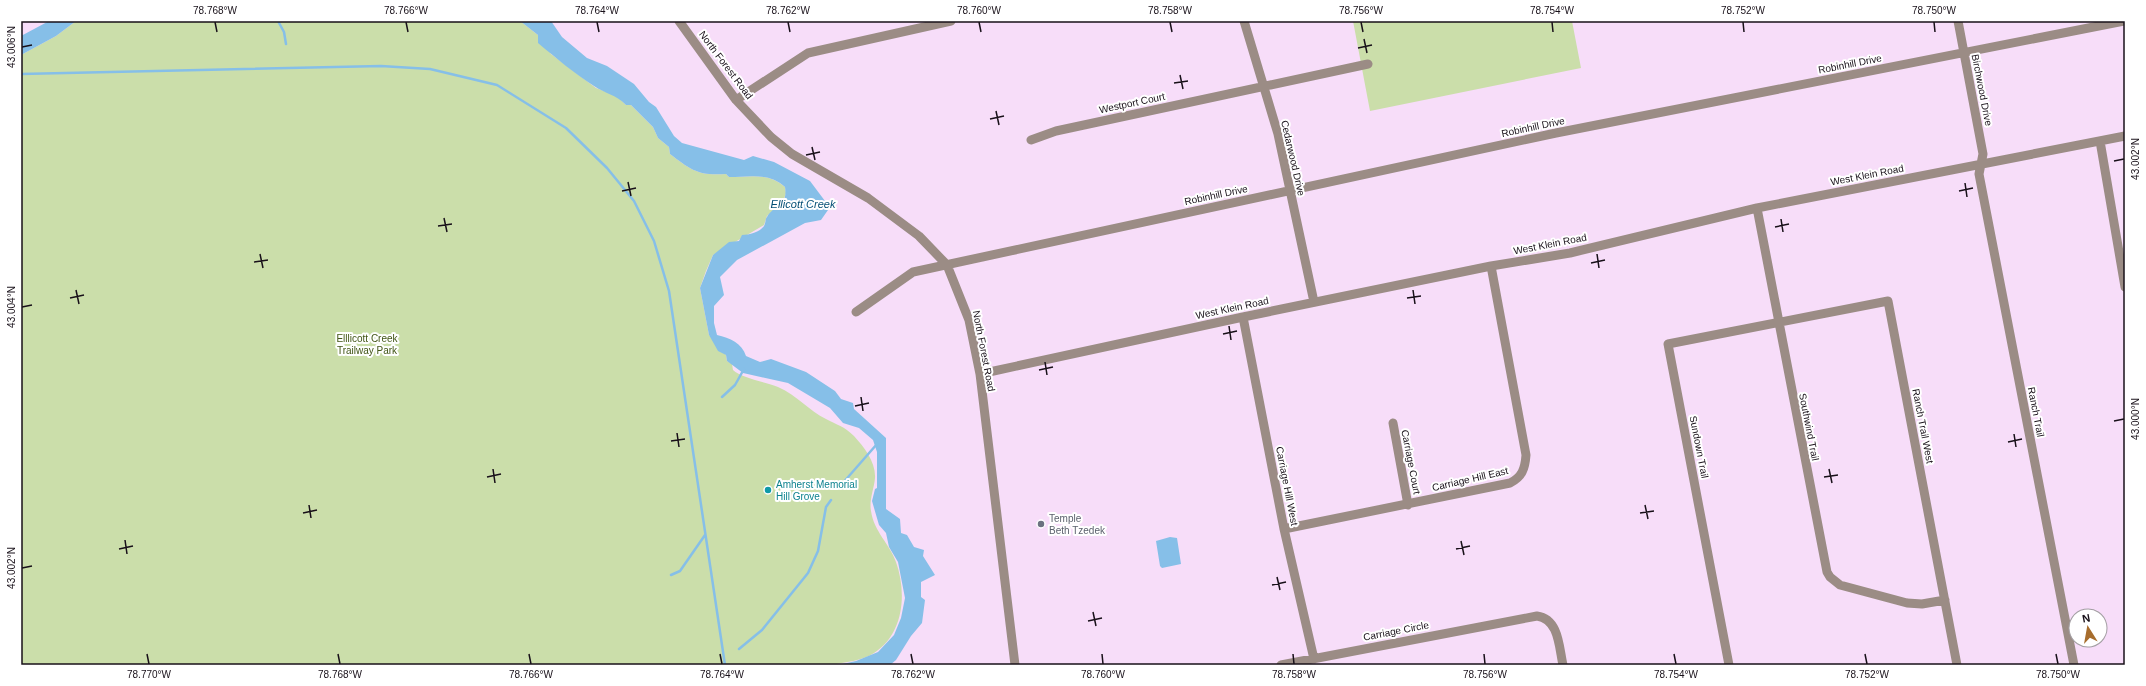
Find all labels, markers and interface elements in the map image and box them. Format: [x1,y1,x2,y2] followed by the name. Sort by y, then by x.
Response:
[193,5,238,16] text: 78.768°W
[384,5,429,16] text: 78.766°W
[575,5,620,16] text: 78.764°W
[766,5,811,16] text: 78.762°W
[957,5,1002,16] text: 78.760°W
[1148,5,1193,16] text: 78.758°W
[1339,5,1384,16] text: 78.756°W
[1530,5,1575,16] text: 78.754°W
[1721,5,1766,16] text: 78.752°W
[1912,5,1957,16] text: 78.750°W
[6,26,17,68] text: 43.006°N
[697,29,755,101] street label: North Forest Road
[1817,52,1883,76] street label: Robinhill Drive
[1970,53,1994,127] street label: Birchwood Drive
[1098,91,1166,115] street label: Westport Court
[1500,115,1566,139] street label: Robinhill Drive
[1279,119,1307,197] street label: Cedarwood Drive
[2130,138,2141,180] text: 43.002°N
[1829,163,1905,187] street label: West Klein Road
[1183,183,1249,207] street label: Robinhill Drive
[771,198,836,210] water label: Ellicott Creek
[1512,232,1588,256] street label: West Klein Road
[6,286,17,328] text: 43.004°N
[1195,295,1269,321] street label: West Klein Road
[971,310,997,392] street label: North Forest Road
[336,333,399,356] park label: Elllicott Creek Trailway Park
[2026,386,2046,438] street label: Ranch Trail
[1910,388,1936,465] street label: Ranch Trail West
[1797,392,1821,462] street label: Southwind Trail
[2130,398,2141,440] text: 43.000°N
[1688,415,1710,479] street label: Sundown Trail
[1399,429,1423,495] street label: Carriage Court
[1274,445,1300,527] street label: Carriage Hill West
[1431,465,1509,493] street label: Carriage Hill East
[776,479,857,502] place label: Amherst Memorial Hill Grove
[763,485,773,495] marker: Amherst Memorial Hill Grove
[1049,513,1106,536] place label: Temple Beth Tzedek
[1036,519,1046,529] marker: Temple Beth Tzedek
[6,547,17,589] text: 43.002°N
[2068,608,2108,648] north arrow
[2081,612,2091,625] text: N
[1362,619,1430,643] street label: Carriage Circle
[127,669,172,680] text: 78.770°W
[318,669,363,680] text: 78.768°W
[509,669,554,680] text: 78.766°W
[700,669,745,680] text: 78.764°W
[891,669,936,680] text: 78.762°W
[1081,669,1126,680] text: 78.760°W
[1272,669,1317,680] text: 78.758°W
[1463,669,1508,680] text: 78.756°W
[1654,669,1699,680] text: 78.754°W
[1845,669,1890,680] text: 78.752°W
[2036,669,2081,680] text: 78.750°W

